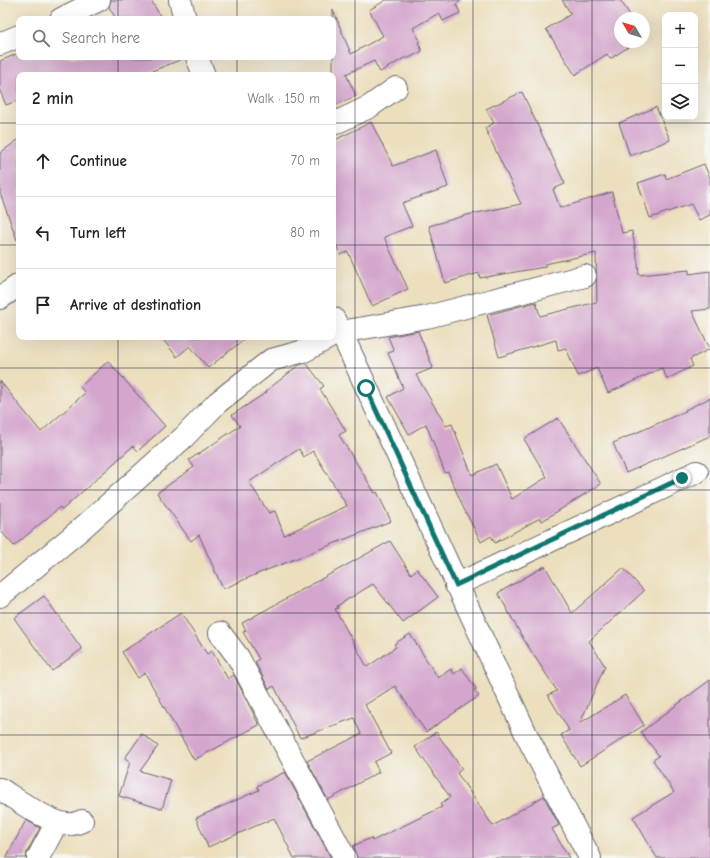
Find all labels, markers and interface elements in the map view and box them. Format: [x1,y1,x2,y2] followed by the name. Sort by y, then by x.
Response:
[614,12,650,48] north arrow
[662,12,698,120] map controls
[662,12,698,48] button: +
[16,16,336,60] search box
[30,27,52,49] icon: search
[62,29,140,47] text: Search here
[662,48,698,84] button: −
[662,84,698,120] button: layers
[32,89,73,108] text: 2 min
[248,91,320,106] text: Walk · 150 m
[32,150,54,172] icon: ahead
[70,152,127,170] text: Continue
[291,153,320,168] text: 70 m
[32,222,54,244] icon: left
[70,224,126,242] text: Turn left
[290,225,320,240] text: 80 m
[32,294,54,316] icon: arrive
[70,296,201,314] text: Arrive at destination
[357,379,375,397] route start
[673,469,691,487] route end

